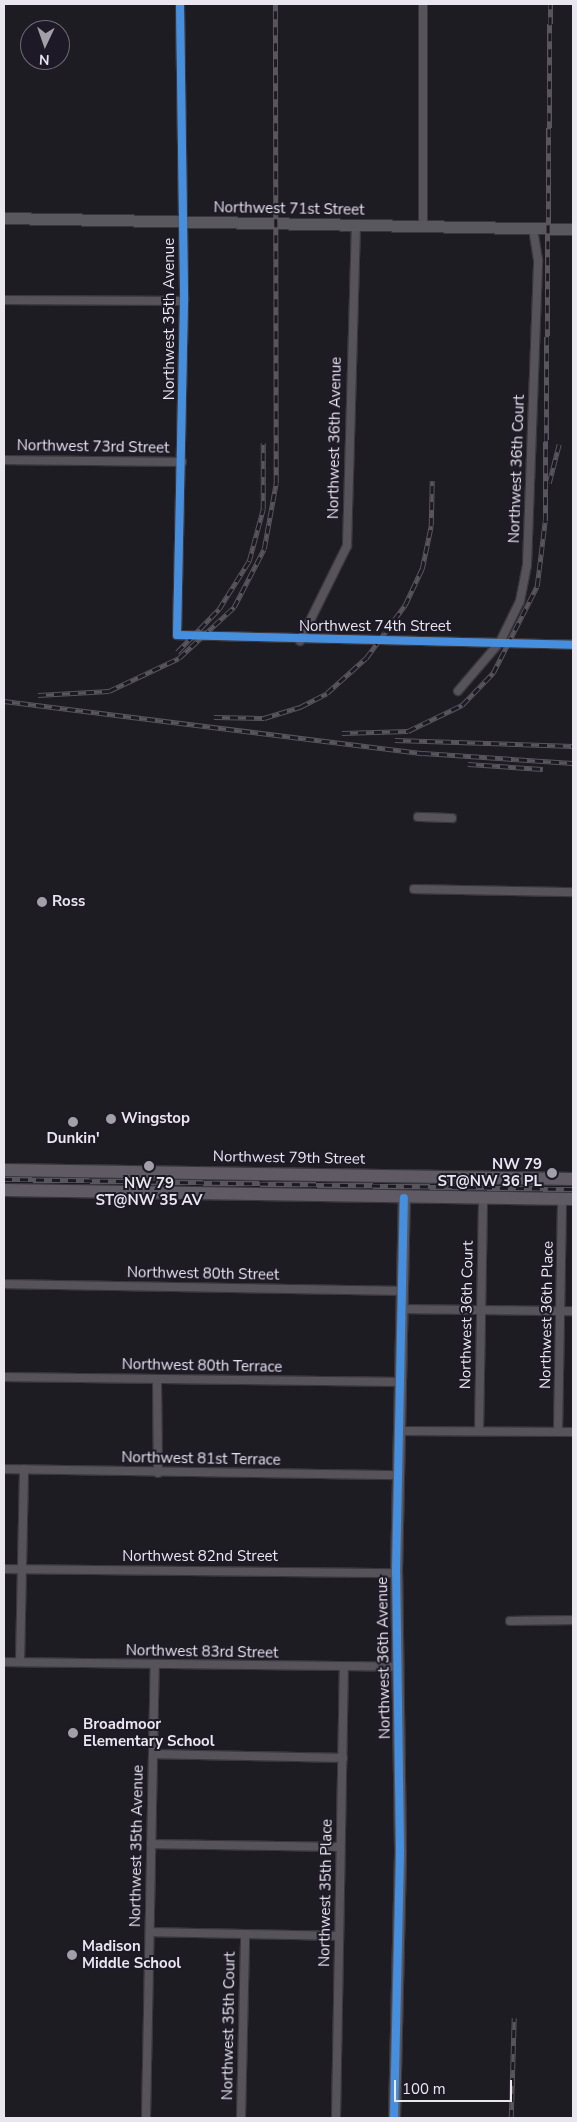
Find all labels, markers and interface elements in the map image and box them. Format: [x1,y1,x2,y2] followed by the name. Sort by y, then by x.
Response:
[20,20,70,70] north arrow
[39,50,50,69] text: N
[213,199,365,219] street label: Northwest 71st Street
[161,238,179,400] street label: Northwest 35th Avenue
[325,357,345,519] street label: Northwest 36th Avenue
[505,394,529,544] street label: Northwest 36th Court
[17,437,169,457] street label: Northwest 73rd Street
[299,618,451,636] street label: Northwest 74th Street
[52,893,85,911] place label: Ross
[36,896,48,908] marker: Ross
[121,1110,190,1128] place label: Wingstop
[105,1113,117,1125] marker: Wingstop
[67,1116,79,1128] marker: Dunkin'
[46,1130,100,1148] place label: Dunkin'
[213,1148,365,1168] street label: Northwest 79th Street
[438,1155,542,1190] place label: NW 79 ST@NW 36 PL
[143,1160,155,1172] marker: NW 79 ST@NW 35 AV
[546,1167,558,1179] marker: NW 79 ST@NW 36 PL
[95,1174,203,1209] place label: NW 79 ST@NW 35 AV
[457,1241,477,1389] street label: Northwest 36th Court
[537,1241,557,1389] street label: Northwest 36th Place
[127,1264,279,1284] street label: Northwest 80th Street
[122,1356,282,1376] street label: Northwest 80th Terrace
[121,1449,281,1469] street label: Northwest 81st Terrace
[122,1548,278,1566] street label: Northwest 82nd Street
[374,1577,394,1739] street label: Northwest 36th Avenue
[126,1642,278,1662] street label: Northwest 83rd Street
[83,1715,214,1750] place label: Broadmoor Elementary School
[67,1727,79,1739] marker: Broadmoor Elementary School
[127,1765,147,1927] street label: Northwest 35th Avenue
[316,1819,336,1967] street label: Northwest 35th Place
[82,1937,181,1972] place label: Madison Middle School
[66,1949,78,1961] marker: Madison Middle School
[219,1952,239,2100] street label: Northwest 35th Court
[397,2070,514,2102] scale bar
[402,2079,446,2099] text: 100 m

